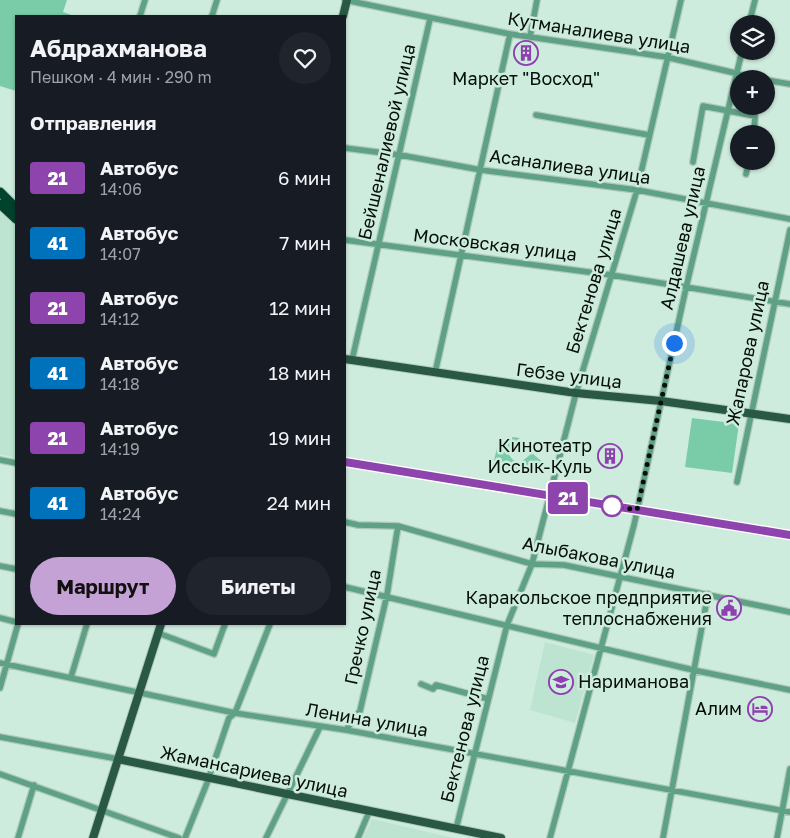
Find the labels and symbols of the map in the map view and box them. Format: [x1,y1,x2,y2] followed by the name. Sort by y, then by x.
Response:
[506,7,692,57] street label: Кутманалиева улица
[513,40,539,66] building icon: Маркет "Восход"
[353,42,419,242] street label: Бейшеналиевой улица
[452,67,600,89] place label: Маркет "Восход"
[488,144,652,188] street label: Асаналиева улица
[655,164,709,312] street label: Алдашева улица
[560,205,626,356] street label: Бектенова улица
[412,223,578,265] street label: Московская улица
[721,278,773,427] street label: Жапарова улица
[662,331,687,356] your location
[515,358,623,392] street label: Гебзе улица
[488,434,592,477] place label: Кинотеатр Иссык-Куль
[597,443,623,469] building icon: Кинотеатр Иссык-Куль
[546,482,590,514] line badge: 21
[601,495,623,517] unlabelled marker
[521,531,678,583] street label: Алыбакова улица
[339,567,385,687] street label: Гречко улица
[465,586,712,629] place label: Каракольское предприятие теплоснабжения
[716,595,742,621] public building icon: Каракольское предприятие теплоснабжения
[435,653,493,805] street label: Бектенова улица
[548,669,574,695] school or university icon: Нариманова
[578,670,689,692] place label: Нариманова
[747,696,773,722] hotel icon: Алим
[304,697,430,741] street label: Ленина улица
[695,697,742,719] place label: Алим
[158,740,350,802] street label: Жамансариева улица

